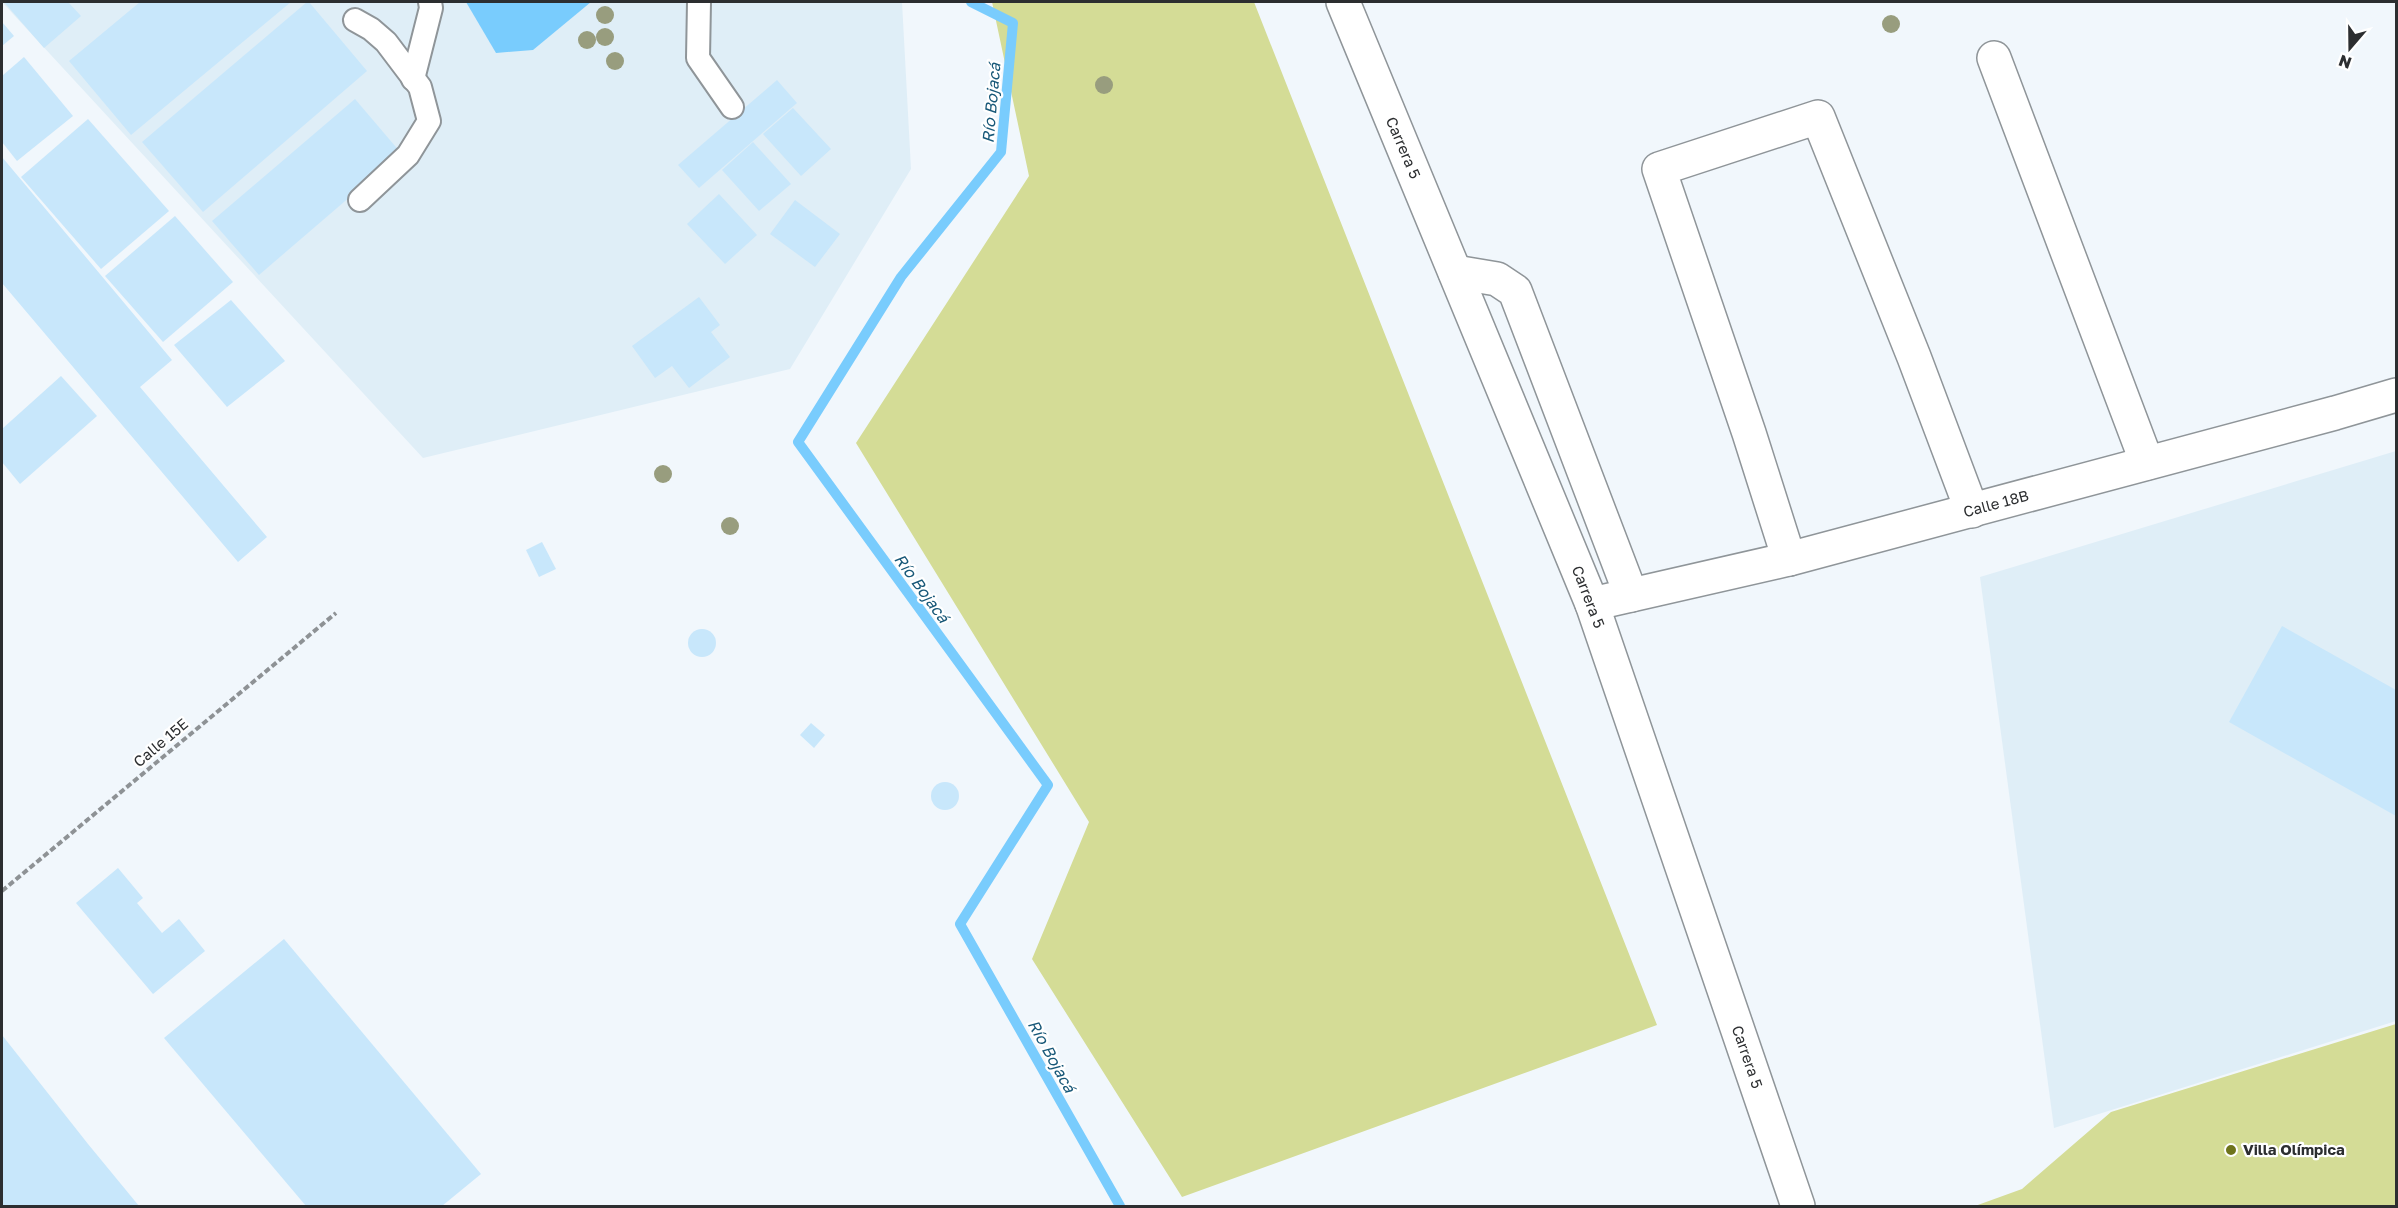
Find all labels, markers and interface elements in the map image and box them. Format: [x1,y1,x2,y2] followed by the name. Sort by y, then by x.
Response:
[2320,18,2380,78] north arrow
[2336,51,2354,74] text: N
[978,60,1005,144] water label: Río Bojacá
[1383,114,1425,181] street label: Carrera 5
[1961,486,2030,520] street label: Calle 18B
[890,550,955,628] water label: Río Bojacá
[1569,563,1609,630] street label: Carrera 5
[129,714,191,770] street label: Calle 15E
[1024,1016,1081,1098] water label: Río Bojacá
[1729,1023,1767,1091] street label: Carrera 5
[2243,1140,2345,1158] place label: Villa Olímpica
[2224,1143,2238,1157] marker: Villa Olímpica

